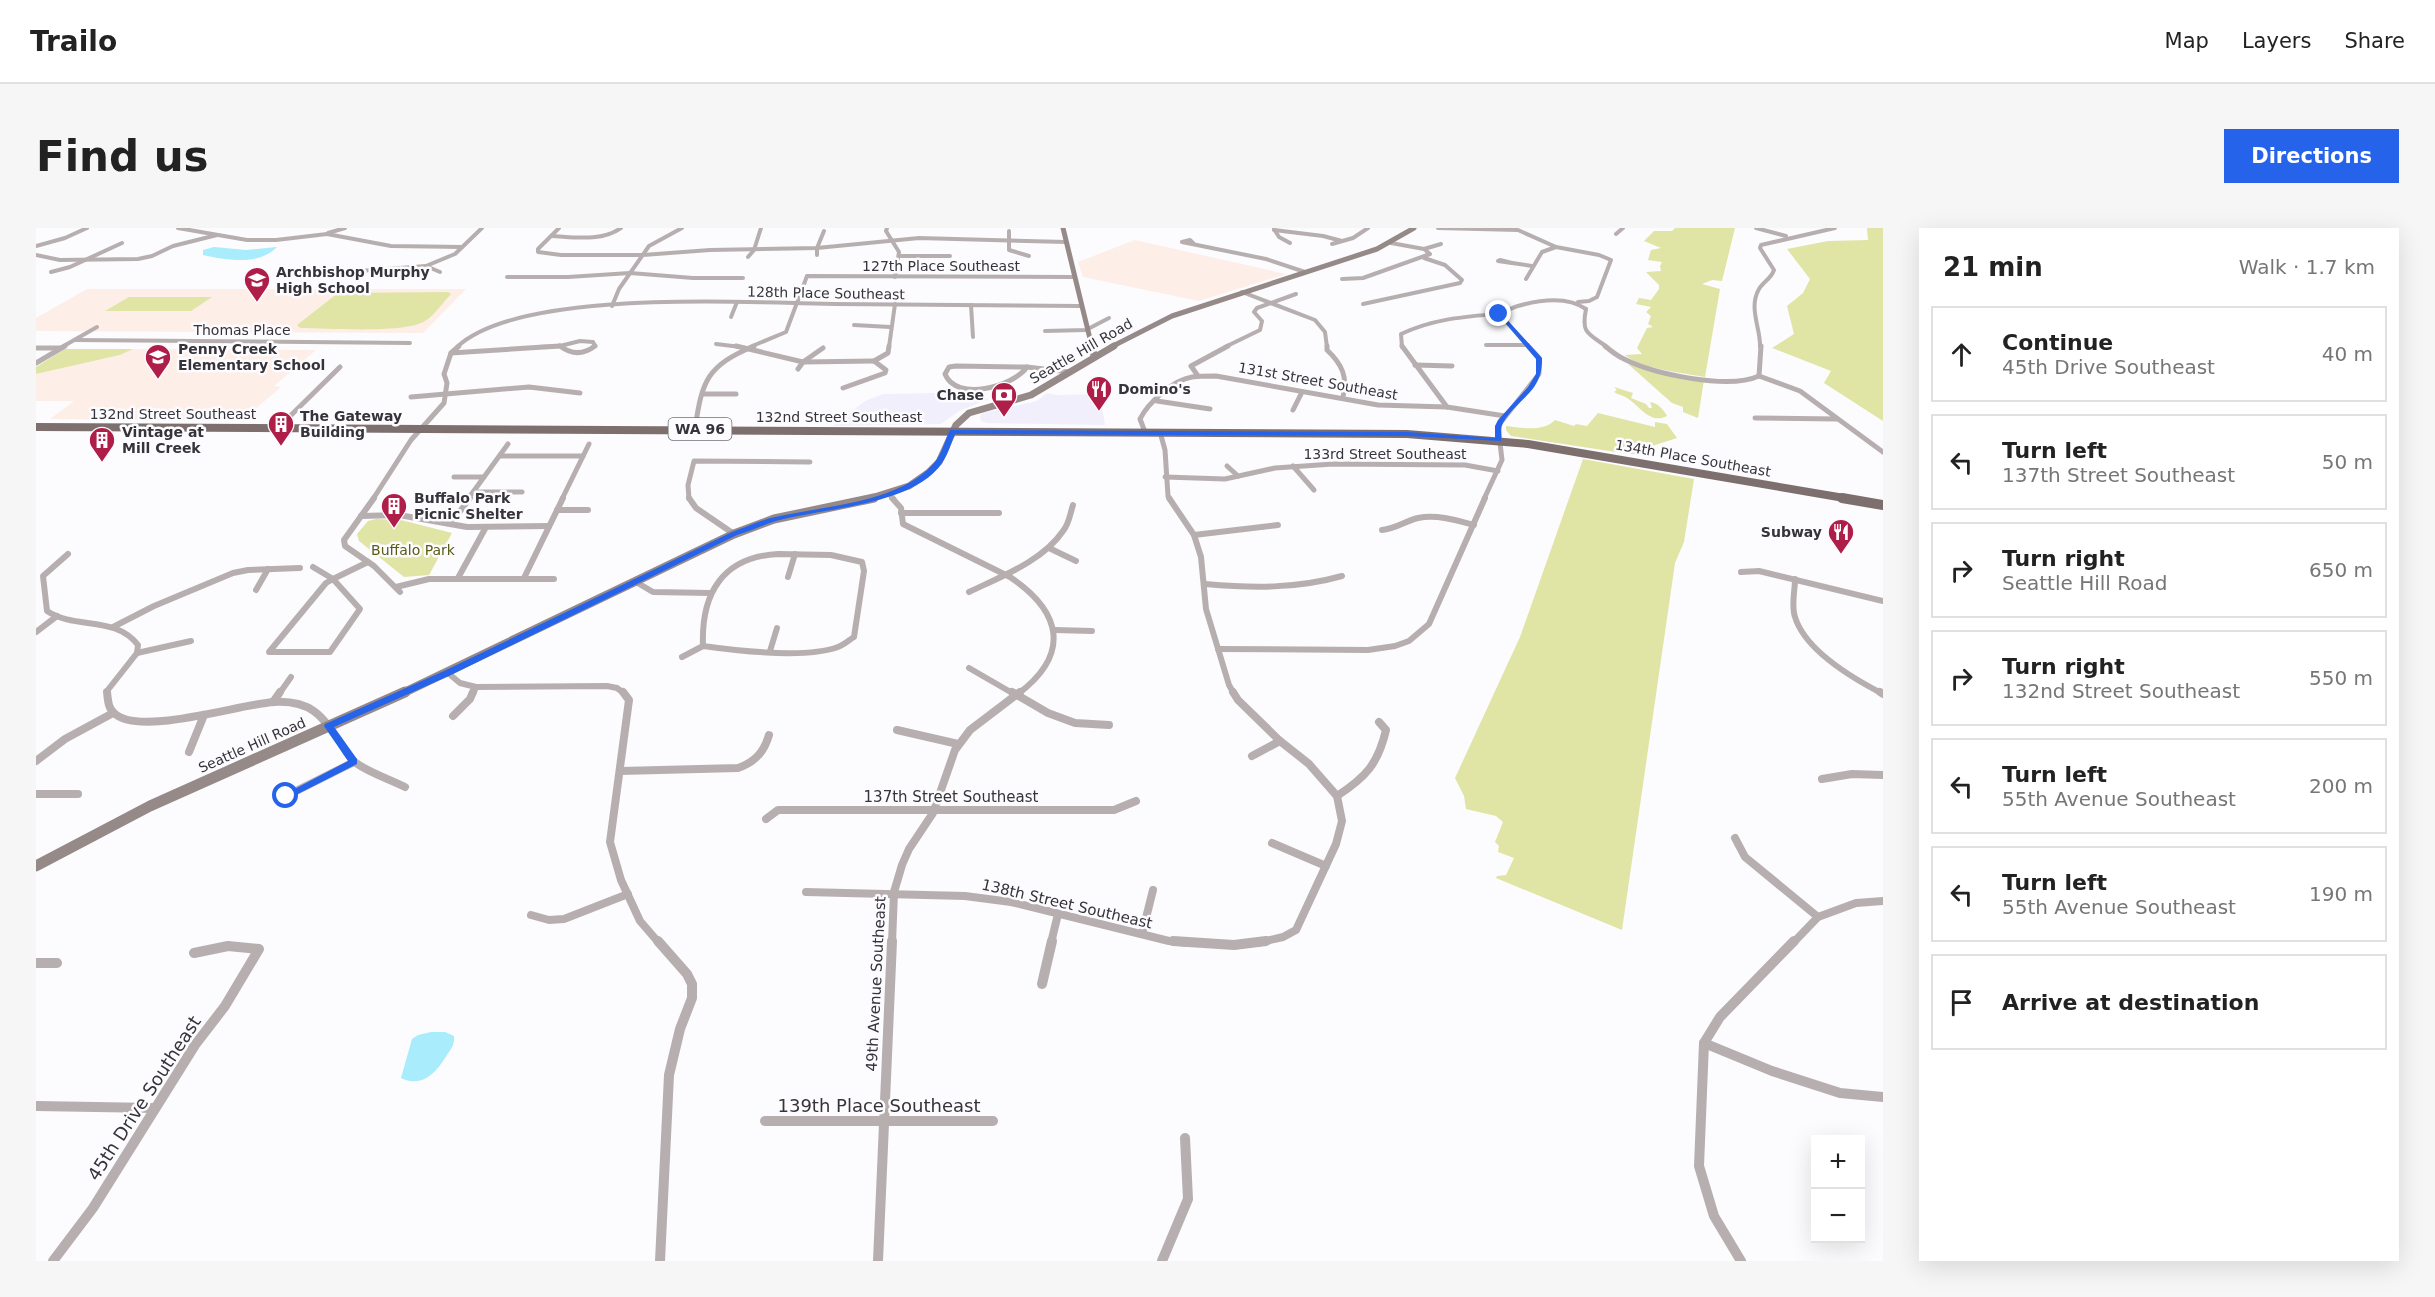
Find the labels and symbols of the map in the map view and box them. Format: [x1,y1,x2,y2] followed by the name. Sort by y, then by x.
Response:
[862,258,1020,274] street label: 127th Place Southeast
[276,264,430,296] place label: Archbishop Murphy High School
[242,265,272,303] school or university icon: Archbishop Murphy High School
[747,284,906,302] street label: 128th Place Southeast
[1485,300,1511,326] route end
[1027,315,1135,387] street label: Seattle Hill Road
[192,322,291,338] street label: Thomas Place
[178,341,325,373] place label: Penny Creek Elementary School
[143,342,173,380] school or university icon: Penny Creek Elementary School
[1237,359,1399,403] street label: 131st Street Southeast
[1084,374,1114,412] restaurant icon: Domino's
[989,380,1019,418] bank icon: Chase
[1118,381,1191,397] place label: Domino's
[936,387,984,403] place label: Chase
[90,406,257,422] street label: 132nd Street Southeast
[300,408,402,440] place label: The Gateway Building
[266,409,296,447] building icon: The Gateway Building
[756,409,923,425] street label: 132nd Street Southeast
[668,418,732,440] road number: WA 96
[122,424,204,456] place label: Vintage at Mill Creek
[87,425,117,463] building icon: Vintage at Mill Creek
[1614,436,1773,480] street label: 134th Place Southeast
[1303,446,1467,462] street label: 133rd Street Southeast
[414,490,523,522] place label: Buffalo Park Picnic Shelter
[379,491,409,529] building icon: Buffalo Park Picnic Shelter
[1826,517,1856,555] restaurant icon: Subway
[1761,524,1822,540] place label: Subway
[371,542,456,558] park label: Buffalo Park
[196,714,308,776] street label: Seattle Hill Road
[272,782,298,808] route start
[864,788,1039,806] street label: 137th Street Southeast
[980,876,1154,932] street label: 138th Street Southeast
[862,896,890,1072] street label: 49th Avenue Southeast
[83,1012,205,1184] street label: 45th Drive Southeast
[778,1095,980,1116] street label: 139th Place Southeast

